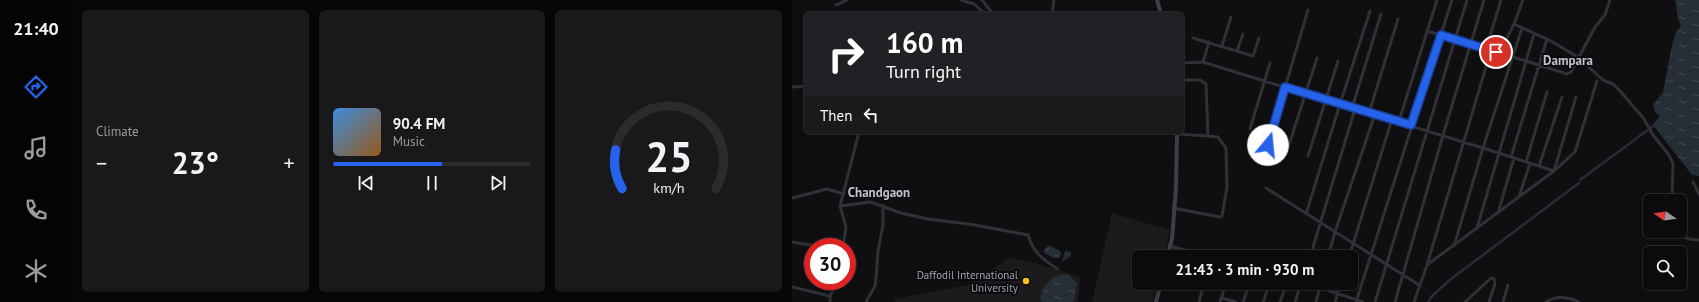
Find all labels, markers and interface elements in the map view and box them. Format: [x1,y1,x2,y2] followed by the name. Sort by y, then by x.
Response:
[13,17,59,40] text: 21:40
[886,24,963,61] text: 160 m
[820,28,872,80] icon: right
[1479,35,1513,69] pin
[1485,41,1507,63] icon: arrive
[1543,52,1593,69] district label: Dampara
[886,60,961,83] text: Turn right
[22,73,50,101] icon: directions
[860,104,882,126] icon: left
[820,106,852,125] text: Then
[393,114,445,133] text: 90.4 FM
[96,123,139,140] text: Climate
[1247,124,1289,166] position arrow
[645,130,692,183] text: 25
[393,133,425,150] text: Music
[22,134,50,162] icon: music
[172,143,219,182] text: 23°
[96,149,107,177] text: −
[284,149,295,177] text: +
[355,172,377,194] icon: previous
[421,172,443,194] icon: pause
[487,172,509,194] icon: next
[653,178,684,197] text: km/h
[848,184,910,201] district label: Chandgaon
[1643,194,1687,238] north arrow
[1643,194,1687,290] map controls
[22,196,50,224] icon: phone
[804,238,856,290] speed limit sign: 30
[1643,246,1687,290] button: search
[22,257,50,285] icon: climate
[1176,260,1314,279] text: 21:43 · 3 min · 930 m
[917,268,1019,295] place label: Daffodil International University
[1021,276,1031,286] marker: Daffodil International University

